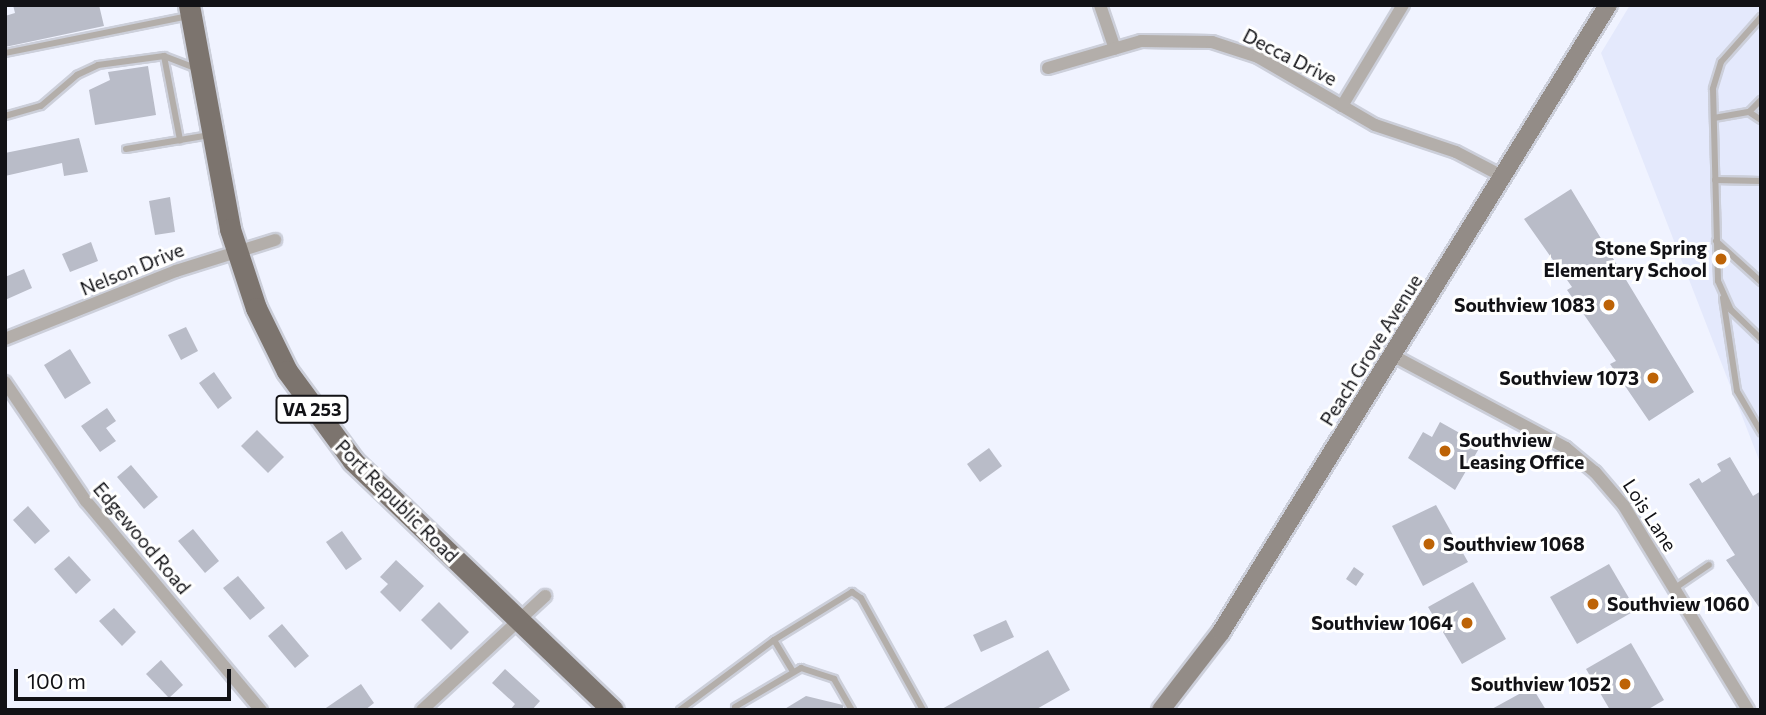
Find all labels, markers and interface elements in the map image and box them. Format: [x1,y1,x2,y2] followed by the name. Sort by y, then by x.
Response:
[1239,24,1341,90] street label: Decca Drive
[1543,237,1707,281] place label: Stone Spring Elementary School
[77,238,187,300] street label: Nelson Drive
[1713,251,1729,267] marker: Stone Spring Elementary School
[1315,270,1427,430] street label: Peach Grove Avenue
[1454,294,1595,316] place label: Southview 1083
[1601,297,1617,313] marker: Southview 1083
[1499,367,1639,389] place label: Southview 1073
[1645,370,1661,386] marker: Southview 1073
[275,394,349,424] road number: VA 253
[1459,429,1584,473] place label: Southview Leasing Office
[331,435,463,567] street label: Port Republic Road
[1437,443,1453,459] marker: Southview Leasing Office
[1618,475,1682,555] street label: Lois Lane
[89,478,195,598] street label: Edgewood Road
[1443,533,1585,555] place label: Southview 1068
[1421,536,1437,552] marker: Southview 1068
[1607,593,1750,615] place label: Southview 1060
[1585,596,1601,612] marker: Southview 1060
[1311,612,1453,634] place label: Southview 1064
[1459,615,1475,631] marker: Southview 1064
[18,656,234,700] scale bar
[27,668,86,693] text: 100 m
[1471,673,1611,695] place label: Southview 1052
[1617,676,1633,692] marker: Southview 1052

